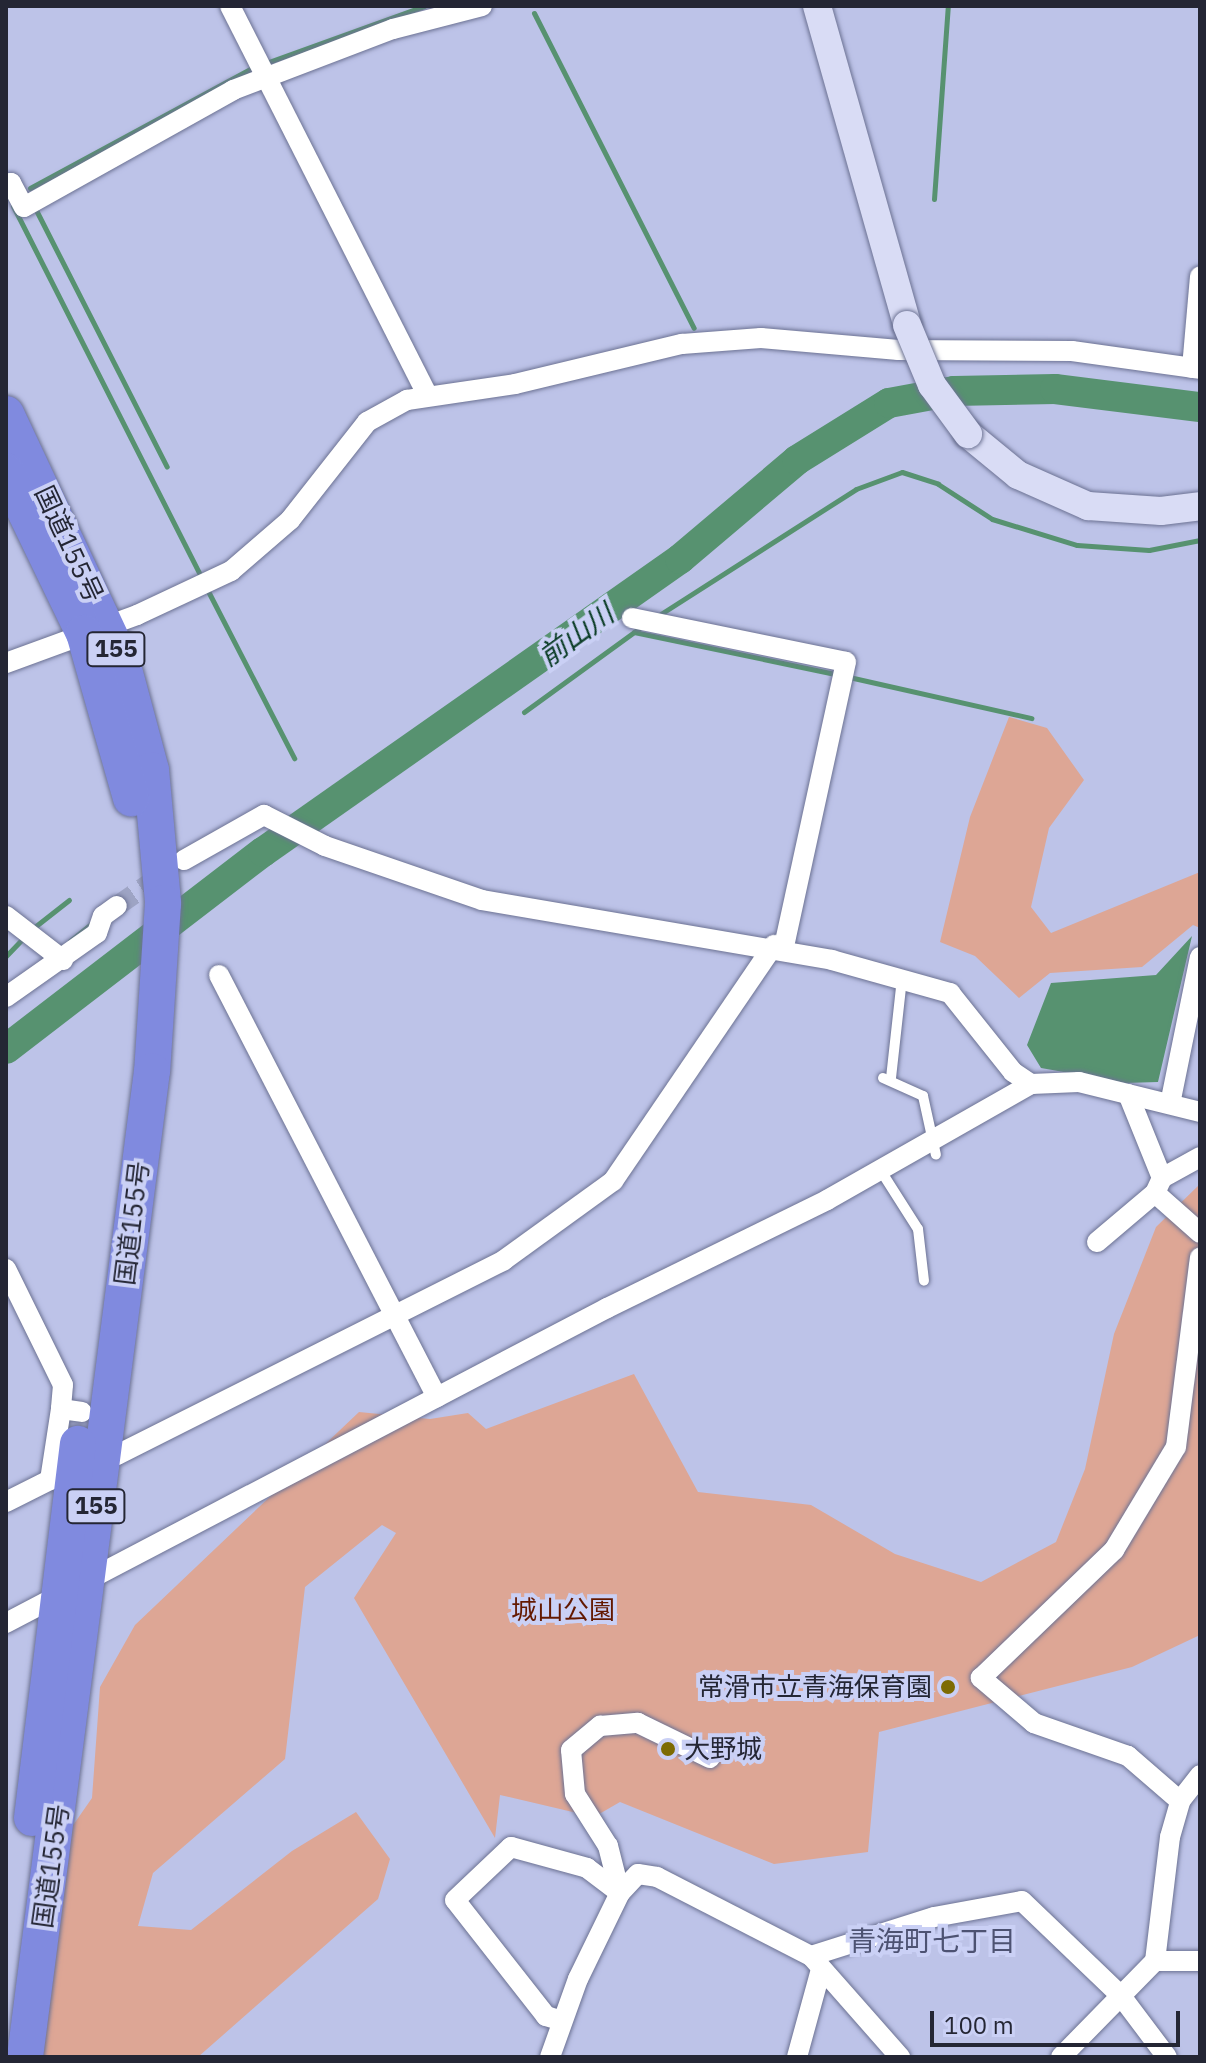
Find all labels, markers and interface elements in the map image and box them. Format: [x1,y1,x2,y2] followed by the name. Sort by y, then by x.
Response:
[28,481,110,607] street label: 国道155号
[532,597,620,673] water label: 前山川
[86,629,146,669] road number: 155
[109,1159,155,1287] street label: 国道155号
[66,1486,126,1526] road number: 155
[511,1594,615,1626] park label: 城山公園
[698,1671,932,1703] place label: 常滑市立青海保育園
[939,1678,957,1696] marker: 常滑市立青海保育園
[684,1733,762,1765] place label: 大野城
[659,1740,677,1758] marker: 大野城
[27,1802,75,1930] street label: 国道155号
[848,1924,1016,1958] district label: 青海町七丁目
[934,1995,1184,2045] scale bar
[944,2009,1014,2041] text: 100 m

